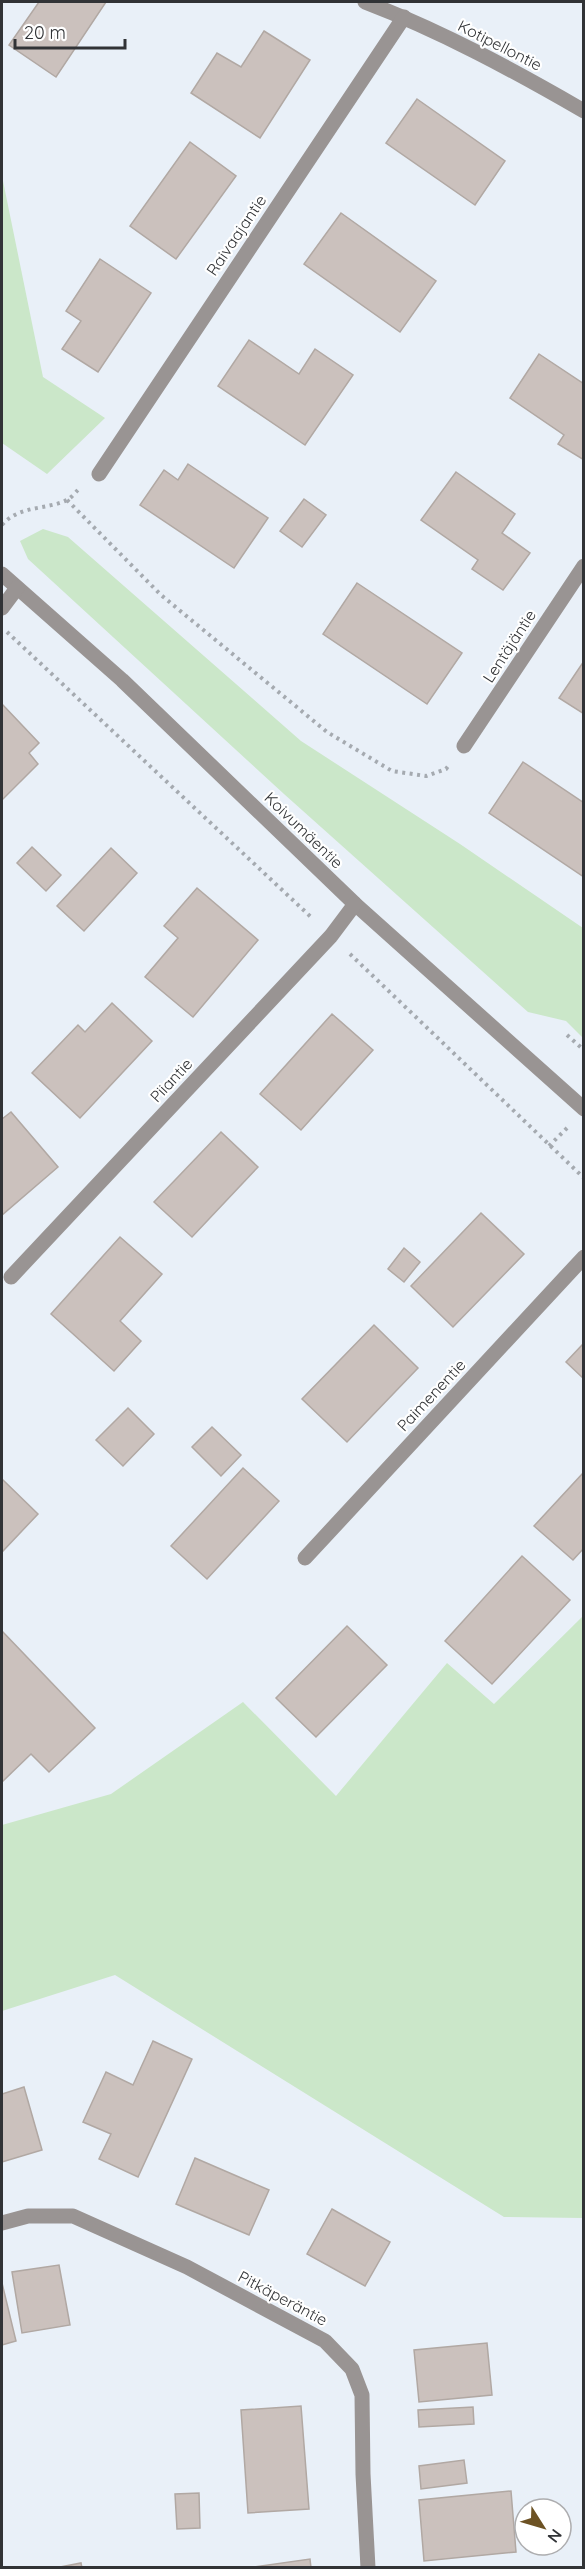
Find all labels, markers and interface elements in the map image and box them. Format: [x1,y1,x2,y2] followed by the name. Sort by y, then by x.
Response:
[15,12,124,50] scale bar
[455,15,545,75] street label: Kotipellontie
[24,21,66,44] text: 20 m
[202,191,270,279] street label: Raivaajantie
[478,606,540,686] street label: Lentäjäntie
[261,788,347,872] street label: Koivumäentie
[146,1054,196,1106] street label: Piiantie
[392,1355,470,1435] street label: Paimenentie
[235,2266,331,2330] street label: Pitkäperäntie
[513,2497,573,2557] north arrow
[543,2525,567,2547] text: N

